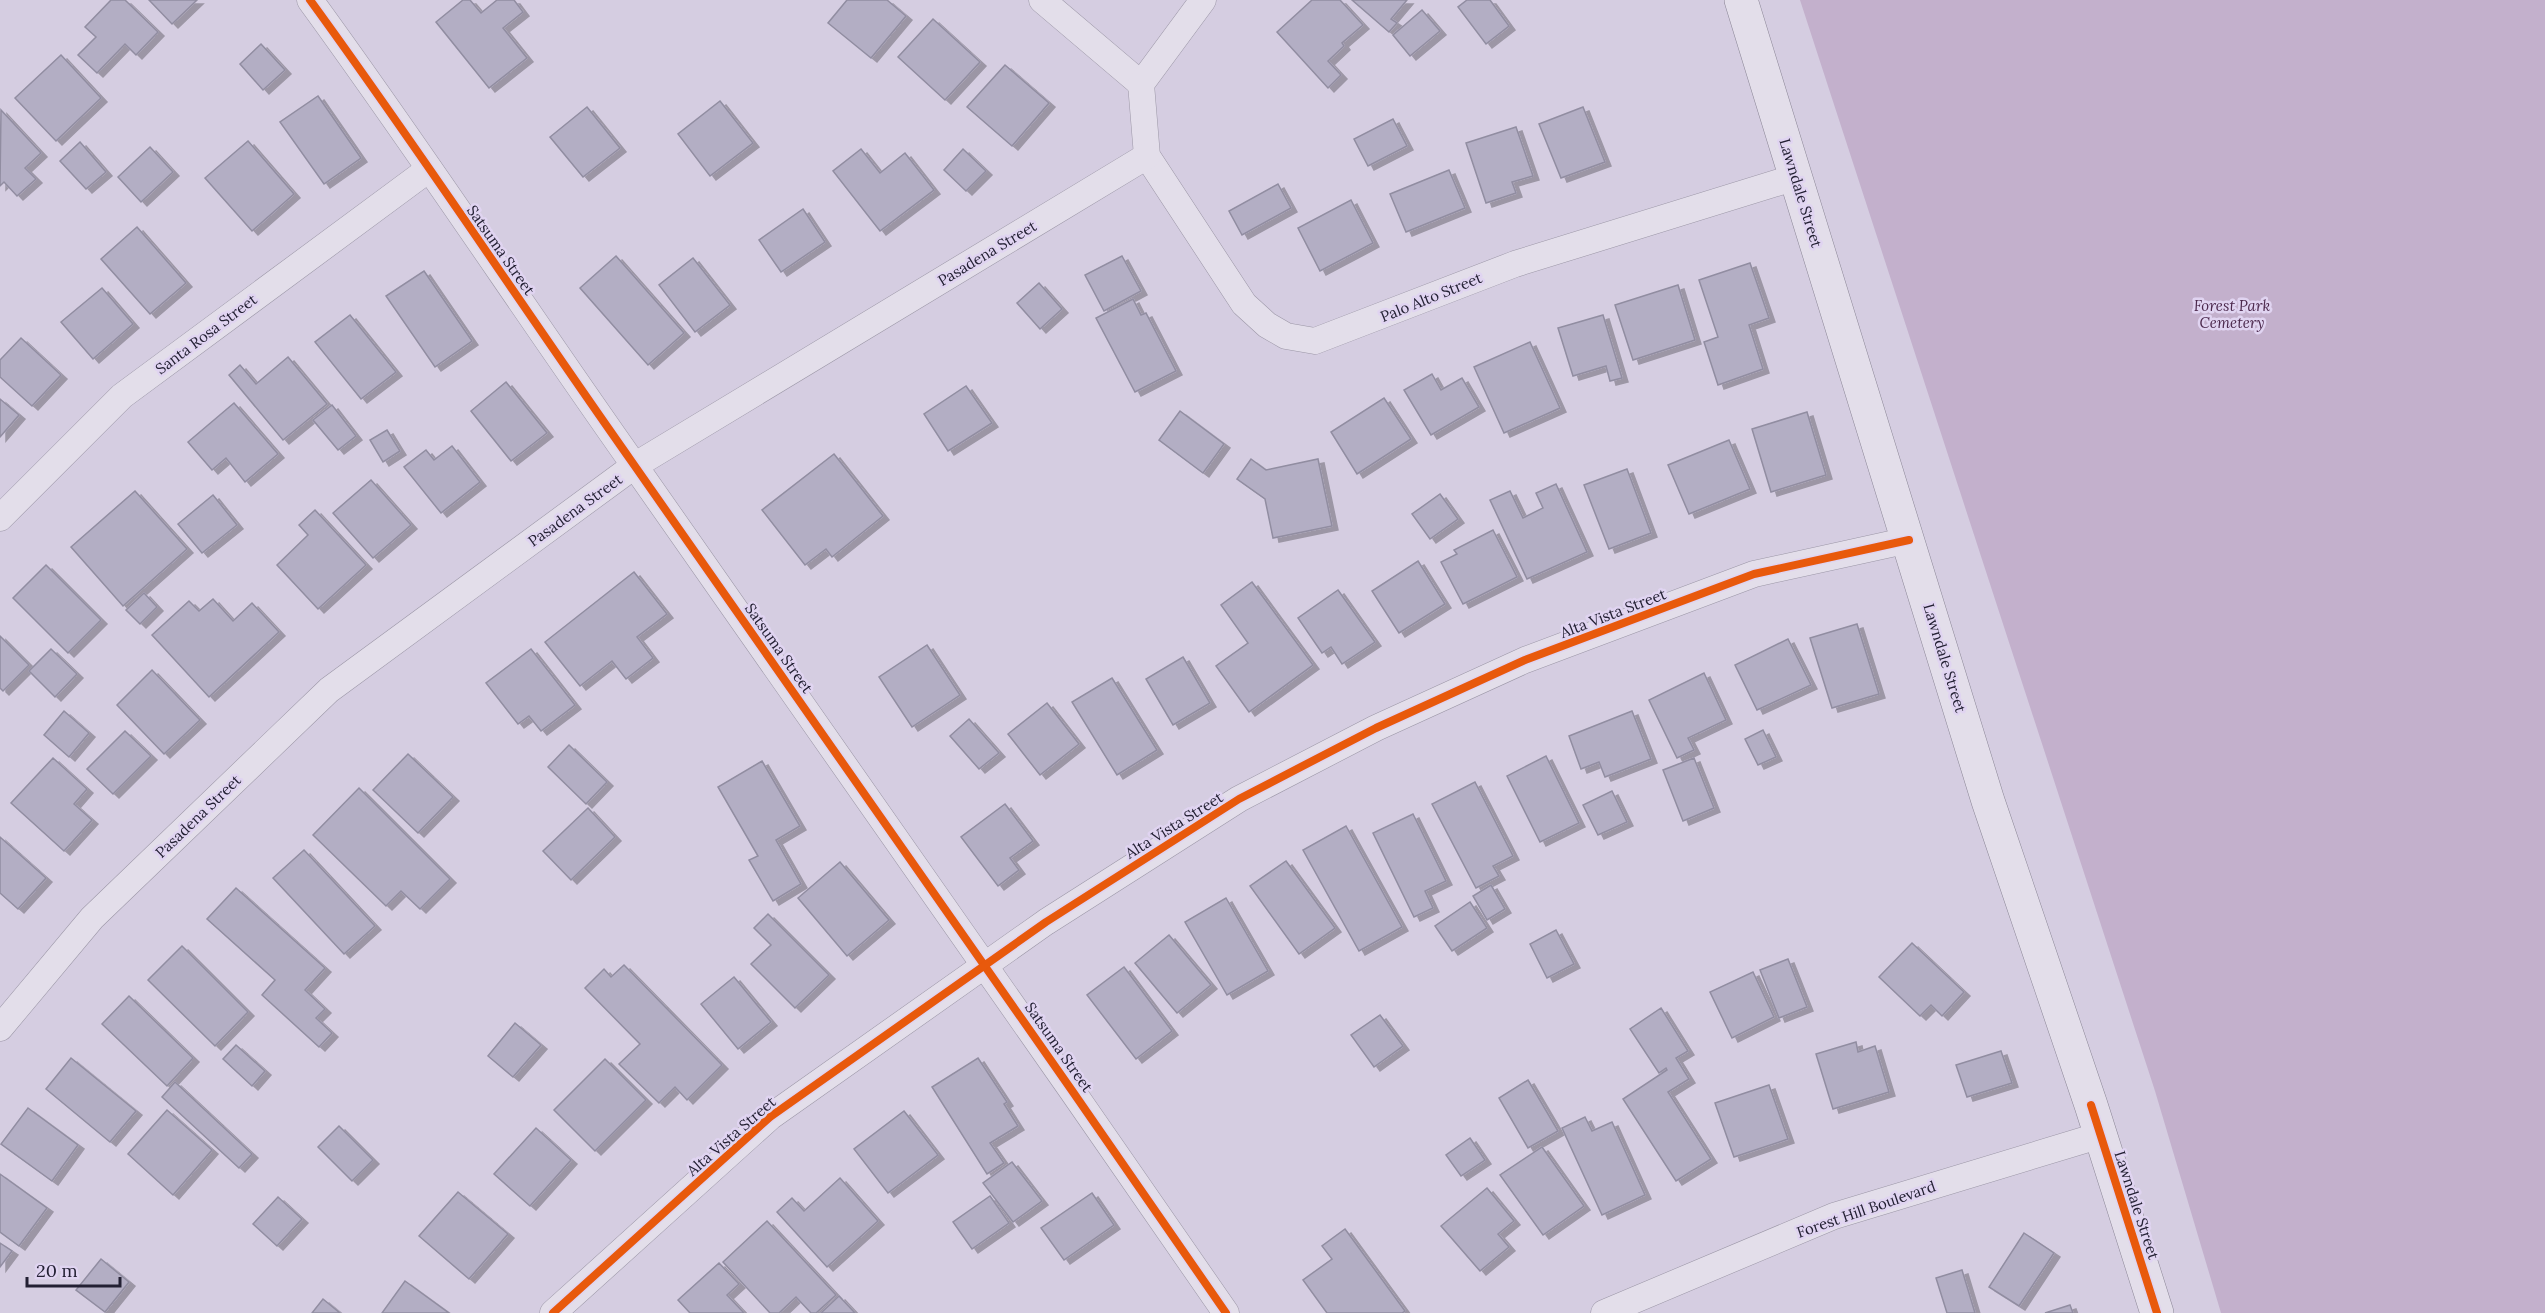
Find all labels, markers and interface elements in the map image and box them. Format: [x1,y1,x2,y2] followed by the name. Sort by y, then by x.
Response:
[1775,136,1827,250] street label: Lawndale Street
[463,201,539,299] street label: Satsuma Street
[934,216,1040,290] street label: Pasadena Street
[1377,268,1485,326] street label: Palo Alto Street
[152,290,261,378] street label: Santa Rosa Street
[2194,296,2270,332] park label: Forest Park Cemetery
[524,469,626,551] street label: Pasadena Street
[1557,584,1669,642] street label: Alta Vista Street
[741,599,817,697] street label: Satsuma Street
[1919,601,1971,715] street label: Lawndale Street
[151,770,245,862] street label: Pasadena Street
[1121,787,1227,863] street label: Alta Vista Street
[1021,998,1097,1096] street label: Satsuma Street
[682,1092,780,1180] street label: Alta Vista Street
[2111,1148,2164,1262] street label: Lawndale Street
[1794,1176,1938,1242] street label: Forest Hill Boulevard
[27,1250,120,1288] scale bar
[36,1259,78,1282] text: 20 m

